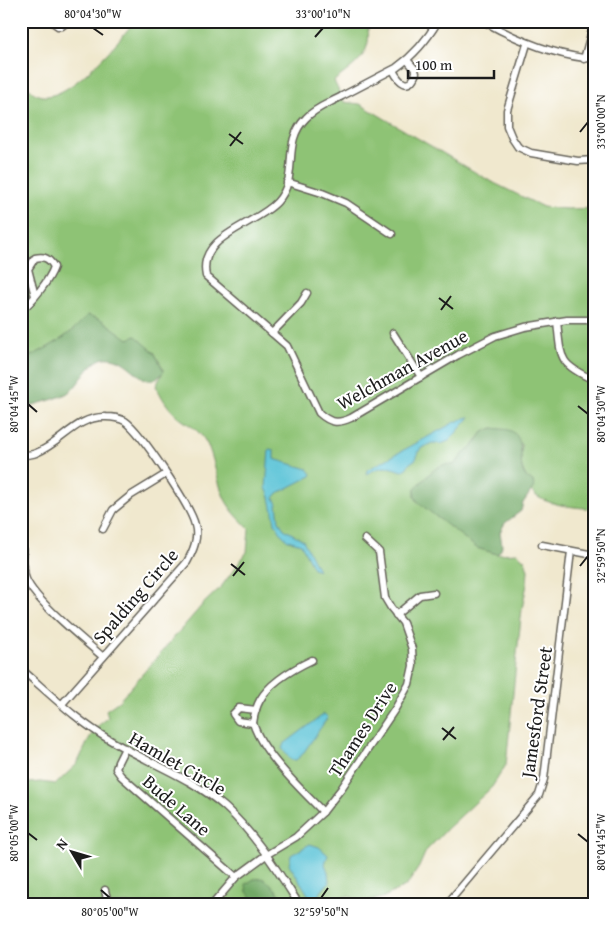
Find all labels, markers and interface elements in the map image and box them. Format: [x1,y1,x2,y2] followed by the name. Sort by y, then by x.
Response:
[64,5,123,22] text: 80°04'30"W
[295,5,351,22] text: 33°00'10"N
[408,48,494,80] scale bar
[415,54,453,75] text: 100 m
[592,94,609,150] text: 33°00'00"N
[331,321,473,417] street label: Welchman Avenue
[5,374,22,433] text: 80°04'45"W
[592,384,609,443] text: 80°04'30"W
[592,528,609,584] text: 32°59'50"N
[85,542,185,650] street label: Spalding Circle
[513,644,559,782] street label: Jamesford Street
[321,676,403,782] street label: Thames Drive
[124,724,232,802] street label: Hamlet Circle
[137,767,217,843] street label: Bude Lane
[5,803,22,862] text: 80°05'00"W
[592,812,609,871] text: 80°04'45"W
[48,828,98,878] north arrow
[51,834,73,854] text: N
[81,903,140,920] text: 80°05'00"W
[293,903,349,920] text: 32°59'50"N

